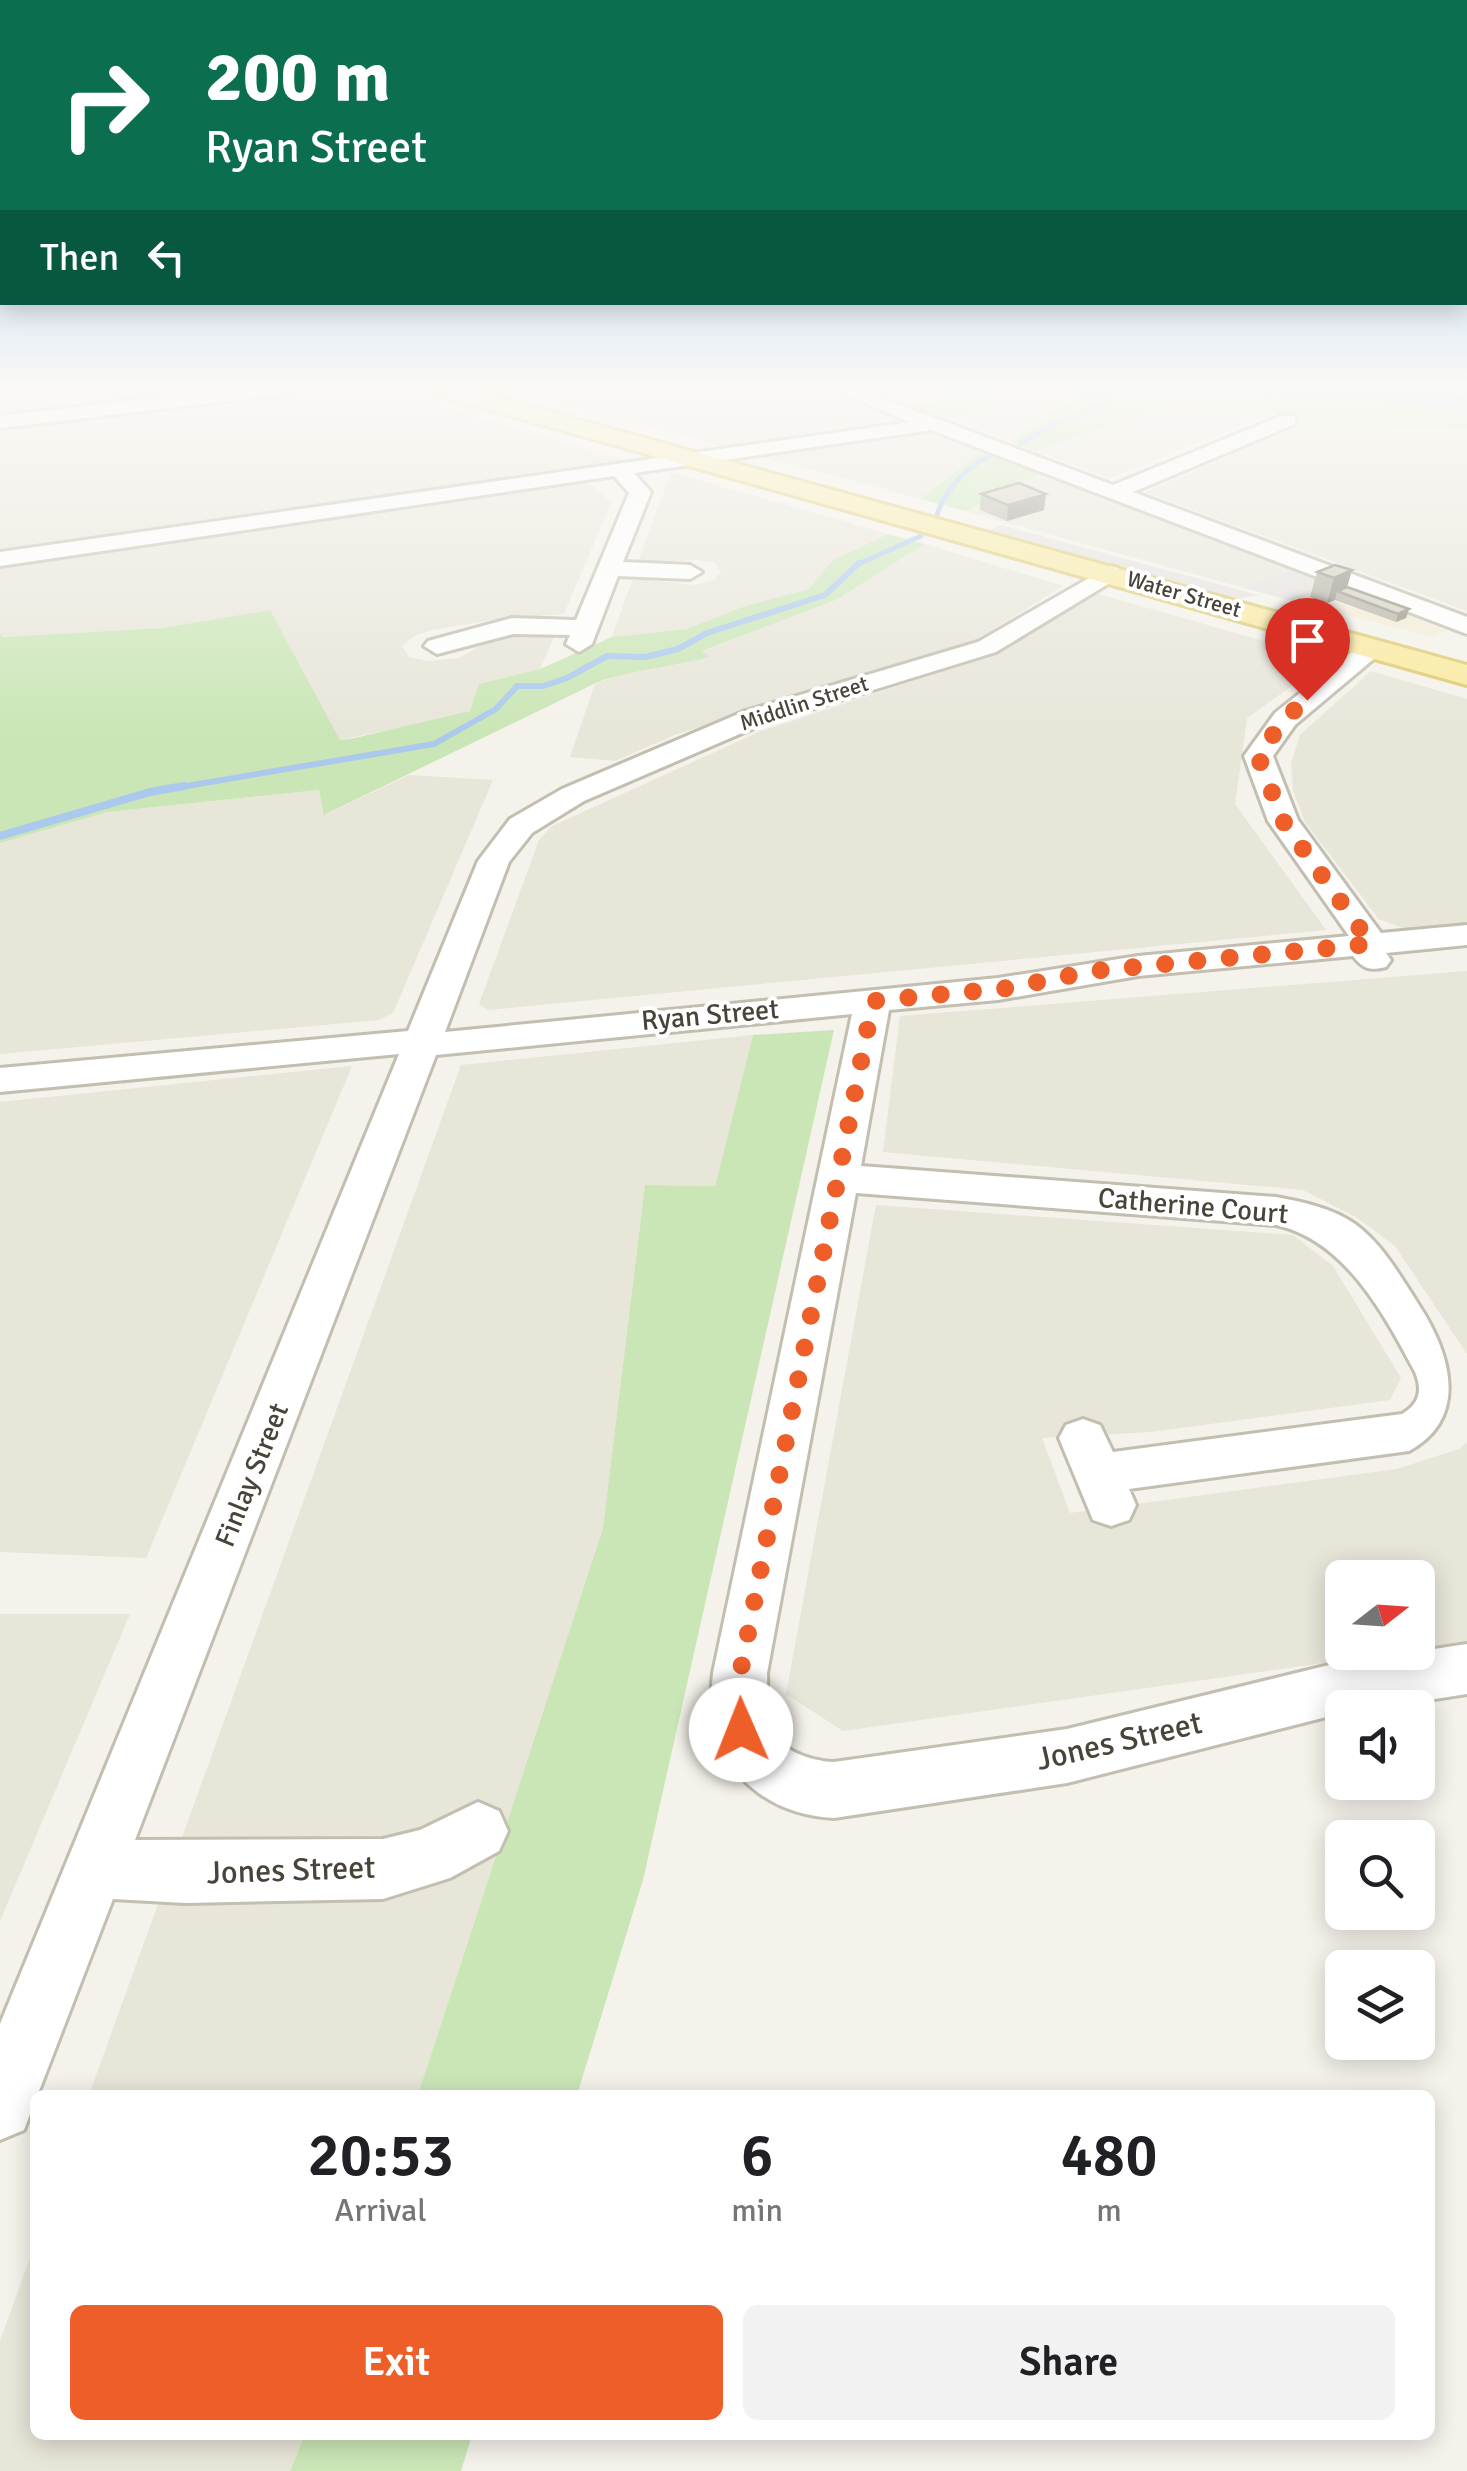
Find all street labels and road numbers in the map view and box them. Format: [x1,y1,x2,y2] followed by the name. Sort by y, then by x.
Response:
[1124,565,1245,623] street label: Water Street
[736,669,872,736] street label: Middlin Street
[640,992,780,1038] street label: Ryan Street
[1096,1181,1290,1231] street label: Catherine Court
[208,1398,296,1552] street label: Finlay Street
[1032,1703,1206,1779] street label: Jones Street
[206,1848,376,1892] street label: Jones Street

